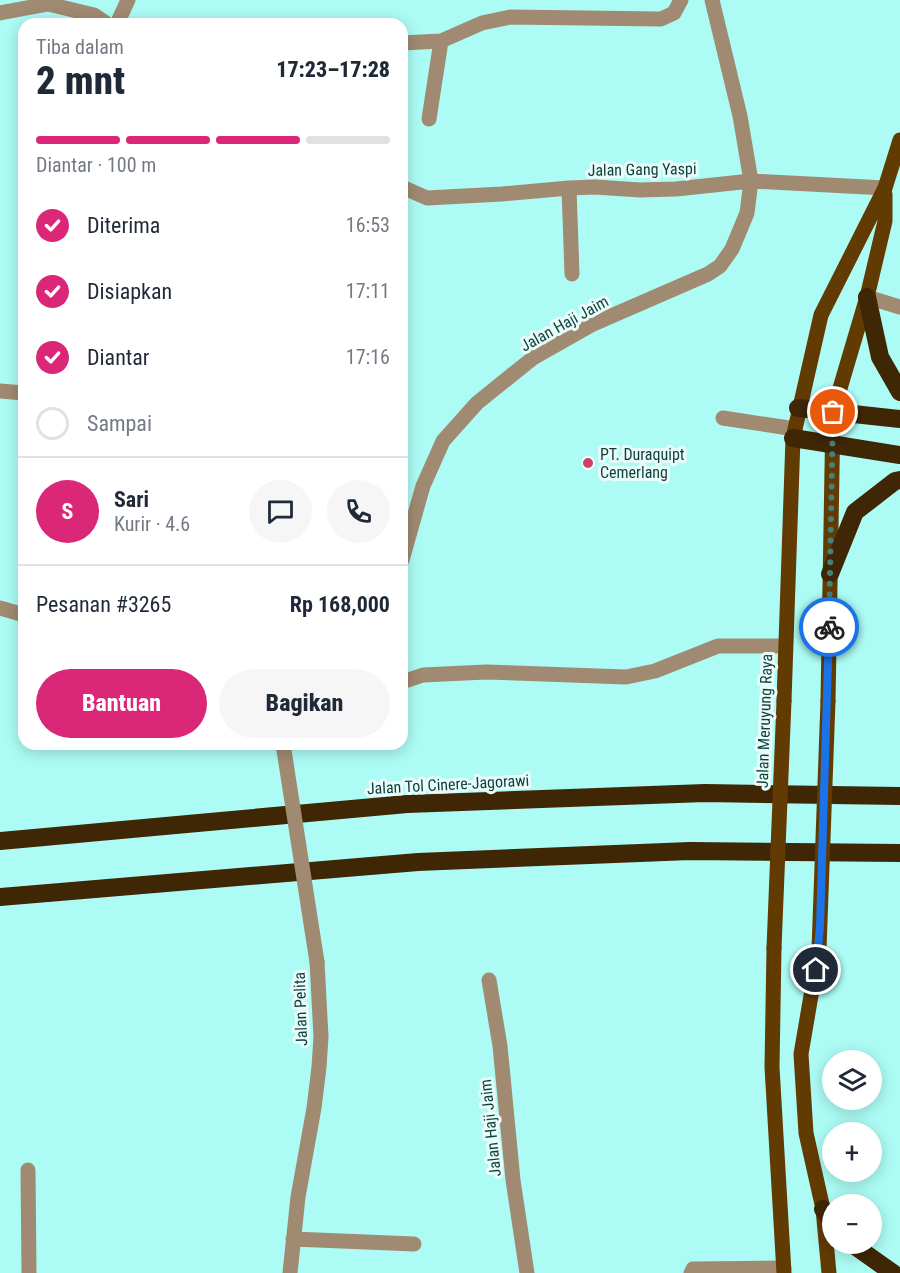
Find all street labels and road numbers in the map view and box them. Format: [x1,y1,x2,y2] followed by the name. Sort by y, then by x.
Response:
[587,159,697,180] street label: Jalan Gang Yaspi
[517,291,612,355] street label: Jalan Haji Jaim
[753,654,776,788] street label: Jalan Meruyung Raya
[366,771,530,798] street label: Jalan Tol Cinere-Jagorawi
[290,972,311,1046] street label: Jalan Pelita
[476,1078,505,1178] street label: Jalan Haji Jaim

